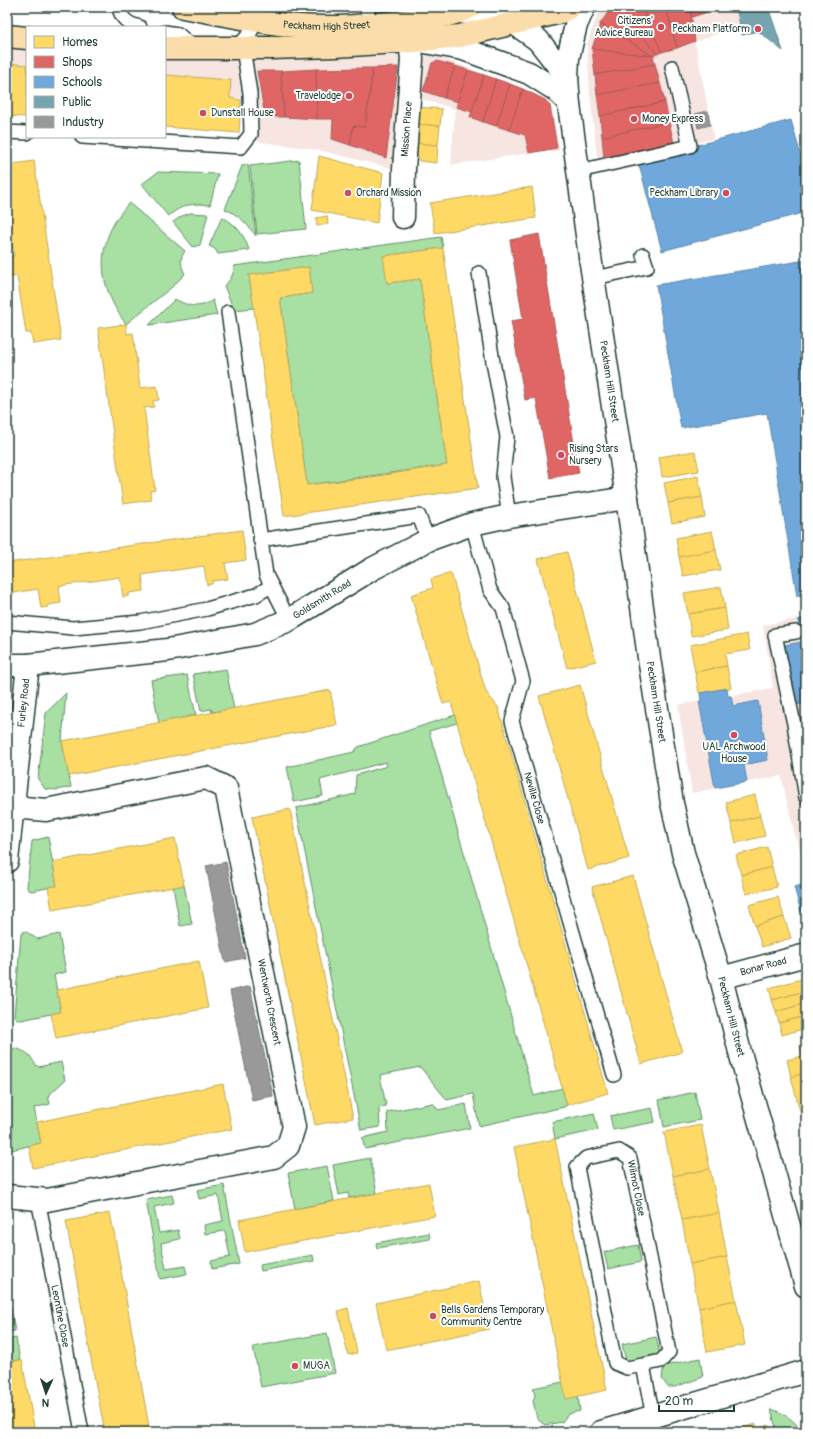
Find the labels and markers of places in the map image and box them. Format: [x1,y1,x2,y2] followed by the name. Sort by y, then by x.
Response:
[595,15,653,39] place label: Citizens' Advice Bureau
[656,22,666,32] marker: Citizens' Advice Bureau
[672,23,750,35] place label: Peckham Platform
[753,24,763,34] marker: Peckham Platform
[296,90,341,102] place label: Travelodge
[344,91,354,101] marker: Travelodge
[211,107,274,119] place label: Dunstall House
[198,108,208,118] marker: Dunstall House
[642,113,704,125] place label: Money Express
[629,114,639,124] marker: Money Express
[356,187,422,199] place label: Orchard Mission
[650,187,719,199] place label: Peckham Library
[343,188,353,198] marker: Orchard Mission
[721,188,731,198] marker: Peckham Library
[569,443,619,467] place label: Rising Stars Nursery
[556,450,566,460] marker: Rising Stars Nursery
[729,730,739,740] marker: UAL Archwood House
[702,741,766,765] place label: UAL Archwood House
[441,1304,545,1328] place label: Bells Gardens Temporary Community Centre
[428,1311,438,1321] marker: Bells Gardens Temporary Community Centre
[303,1360,330,1372] place label: MUGA
[290,1361,300,1371] marker: MUGA

